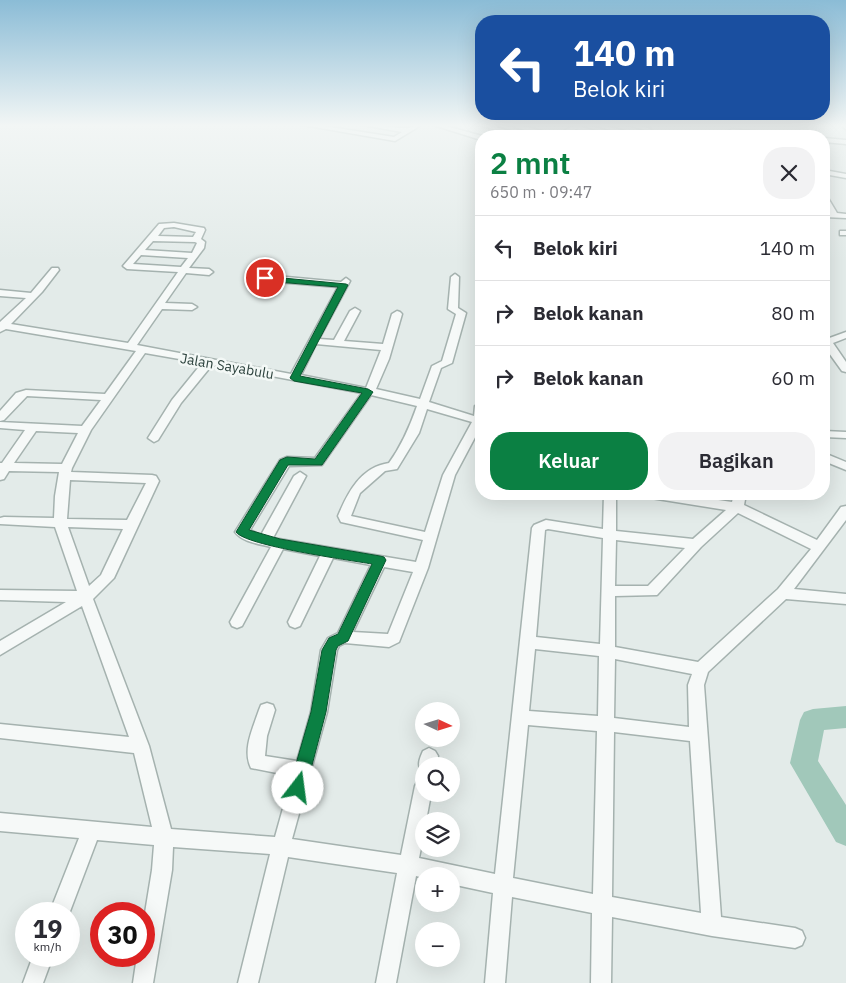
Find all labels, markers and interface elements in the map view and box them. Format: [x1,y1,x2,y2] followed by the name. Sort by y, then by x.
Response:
[573,30,676,76] text: 140 m
[490,35,555,100] icon: left
[573,74,665,103] text: Belok kiri
[490,143,571,182] text: 2 mnt
[763,147,815,199] button: close
[490,182,592,202] text: 650 m · 09:47
[490,234,518,262] icon: left
[533,236,618,260] text: Belok kiri
[760,236,815,260] text: 140 m
[244,257,286,299] pin
[251,264,279,292] icon: arrive
[490,299,518,327] icon: right
[533,301,644,325] text: Belok kanan
[771,301,815,325] text: 80 m
[179,349,275,383] street label: Jalan Sayabulu
[490,364,518,392] icon: right
[533,366,644,390] text: Belok kanan
[771,366,815,390] text: 60 m
[490,432,648,490] button: Keluar
[658,432,815,490] button: Bagikan
[415,702,460,748] north arrow
[415,702,460,967] map controls
[415,757,460,802] button: search
[271,761,323,813] position arrow
[415,812,460,857] button: layers
[415,867,460,912] button: +
[90,902,155,967] speed limit sign: 30
[32,912,63,945] text: 19
[415,922,460,967] button: −
[33,939,62,954] text: km/h

